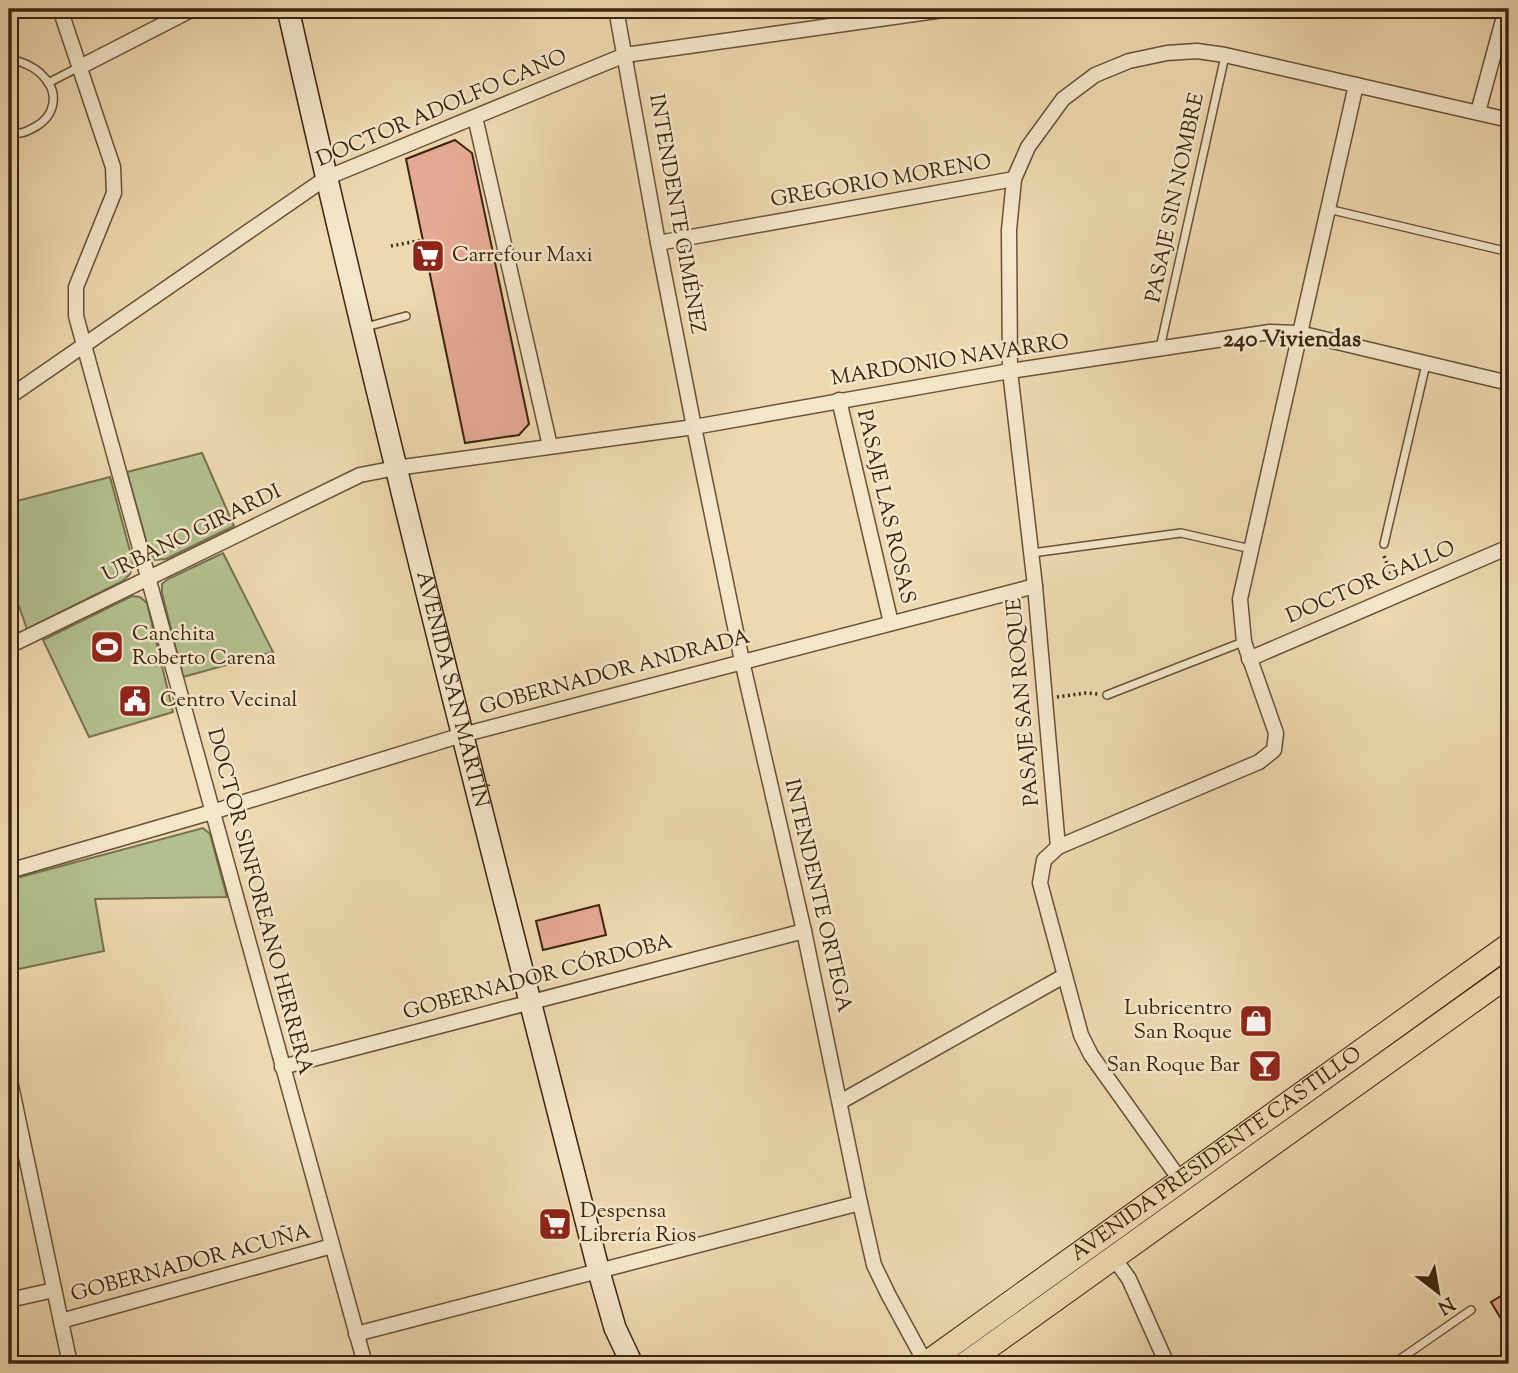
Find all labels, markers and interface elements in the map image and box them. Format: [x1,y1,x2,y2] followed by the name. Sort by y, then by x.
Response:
[312,42,572,176] street label: DOCTOR ADOLFO CANO
[1139,90,1213,306] street label: PASAJE SIN NOMBRE
[640,92,712,337] street label: INTENDENTE GIMÉNEZ
[768,148,994,216] street label: GREGORIO MORENO
[409,237,447,275] supermarket icon: Carrefour Maxi
[452,241,593,271] place label: Carrefour Maxi
[1223,324,1361,357] district label: 240 Viviendas
[829,327,1071,395] street label: MARDONIO NAVARRO
[848,407,922,607] street label: PASAJE LAS ROSAS
[97,478,287,590] street label: URBANO GIRARDI
[1282,534,1460,632] street label: DOCTOR GALLO
[407,568,495,811] street label: AVENIDA SAN MARTÍN
[1000,597,1048,807] street label: PASAJE SAN ROQUE
[132,620,276,674] place label: Canchita Roberto Carena
[476,622,754,724] street label: GOBERNADOR ANDRADA
[88,628,126,666] sports icon: Canchita Roberto Carena
[116,682,154,720] public building icon: Centro Vecinal
[160,686,298,716] place label: Centro Vecinal
[198,725,320,1079] street label: DOCTOR SINFOREANO HERRERA
[776,776,858,1016] street label: INTENDENTE ORTEGA
[400,928,676,1028] street label: GOBERNADOR CÓRDOBA
[1124,994,1232,1048] place label: Lubricentro San Roque
[1237,1002,1275,1040] shop icon: Lubricentro San Roque
[1065,1040,1368,1269] street label: AVENIDA PRESIDENTE CASTILLO
[1246,1047,1284,1085] bar icon: San Roque Bar
[1107,1051,1240,1081] place label: San Roque Bar
[580,1197,696,1251] place label: Despensa Librería Rios
[536,1205,574,1243] supermarket icon: Despensa Librería Rios
[68,1218,314,1310] street label: GOBERNADOR ACUÑA
[1402,1258,1472,1328] north arrow
[1432,1289,1459,1320] text: N

